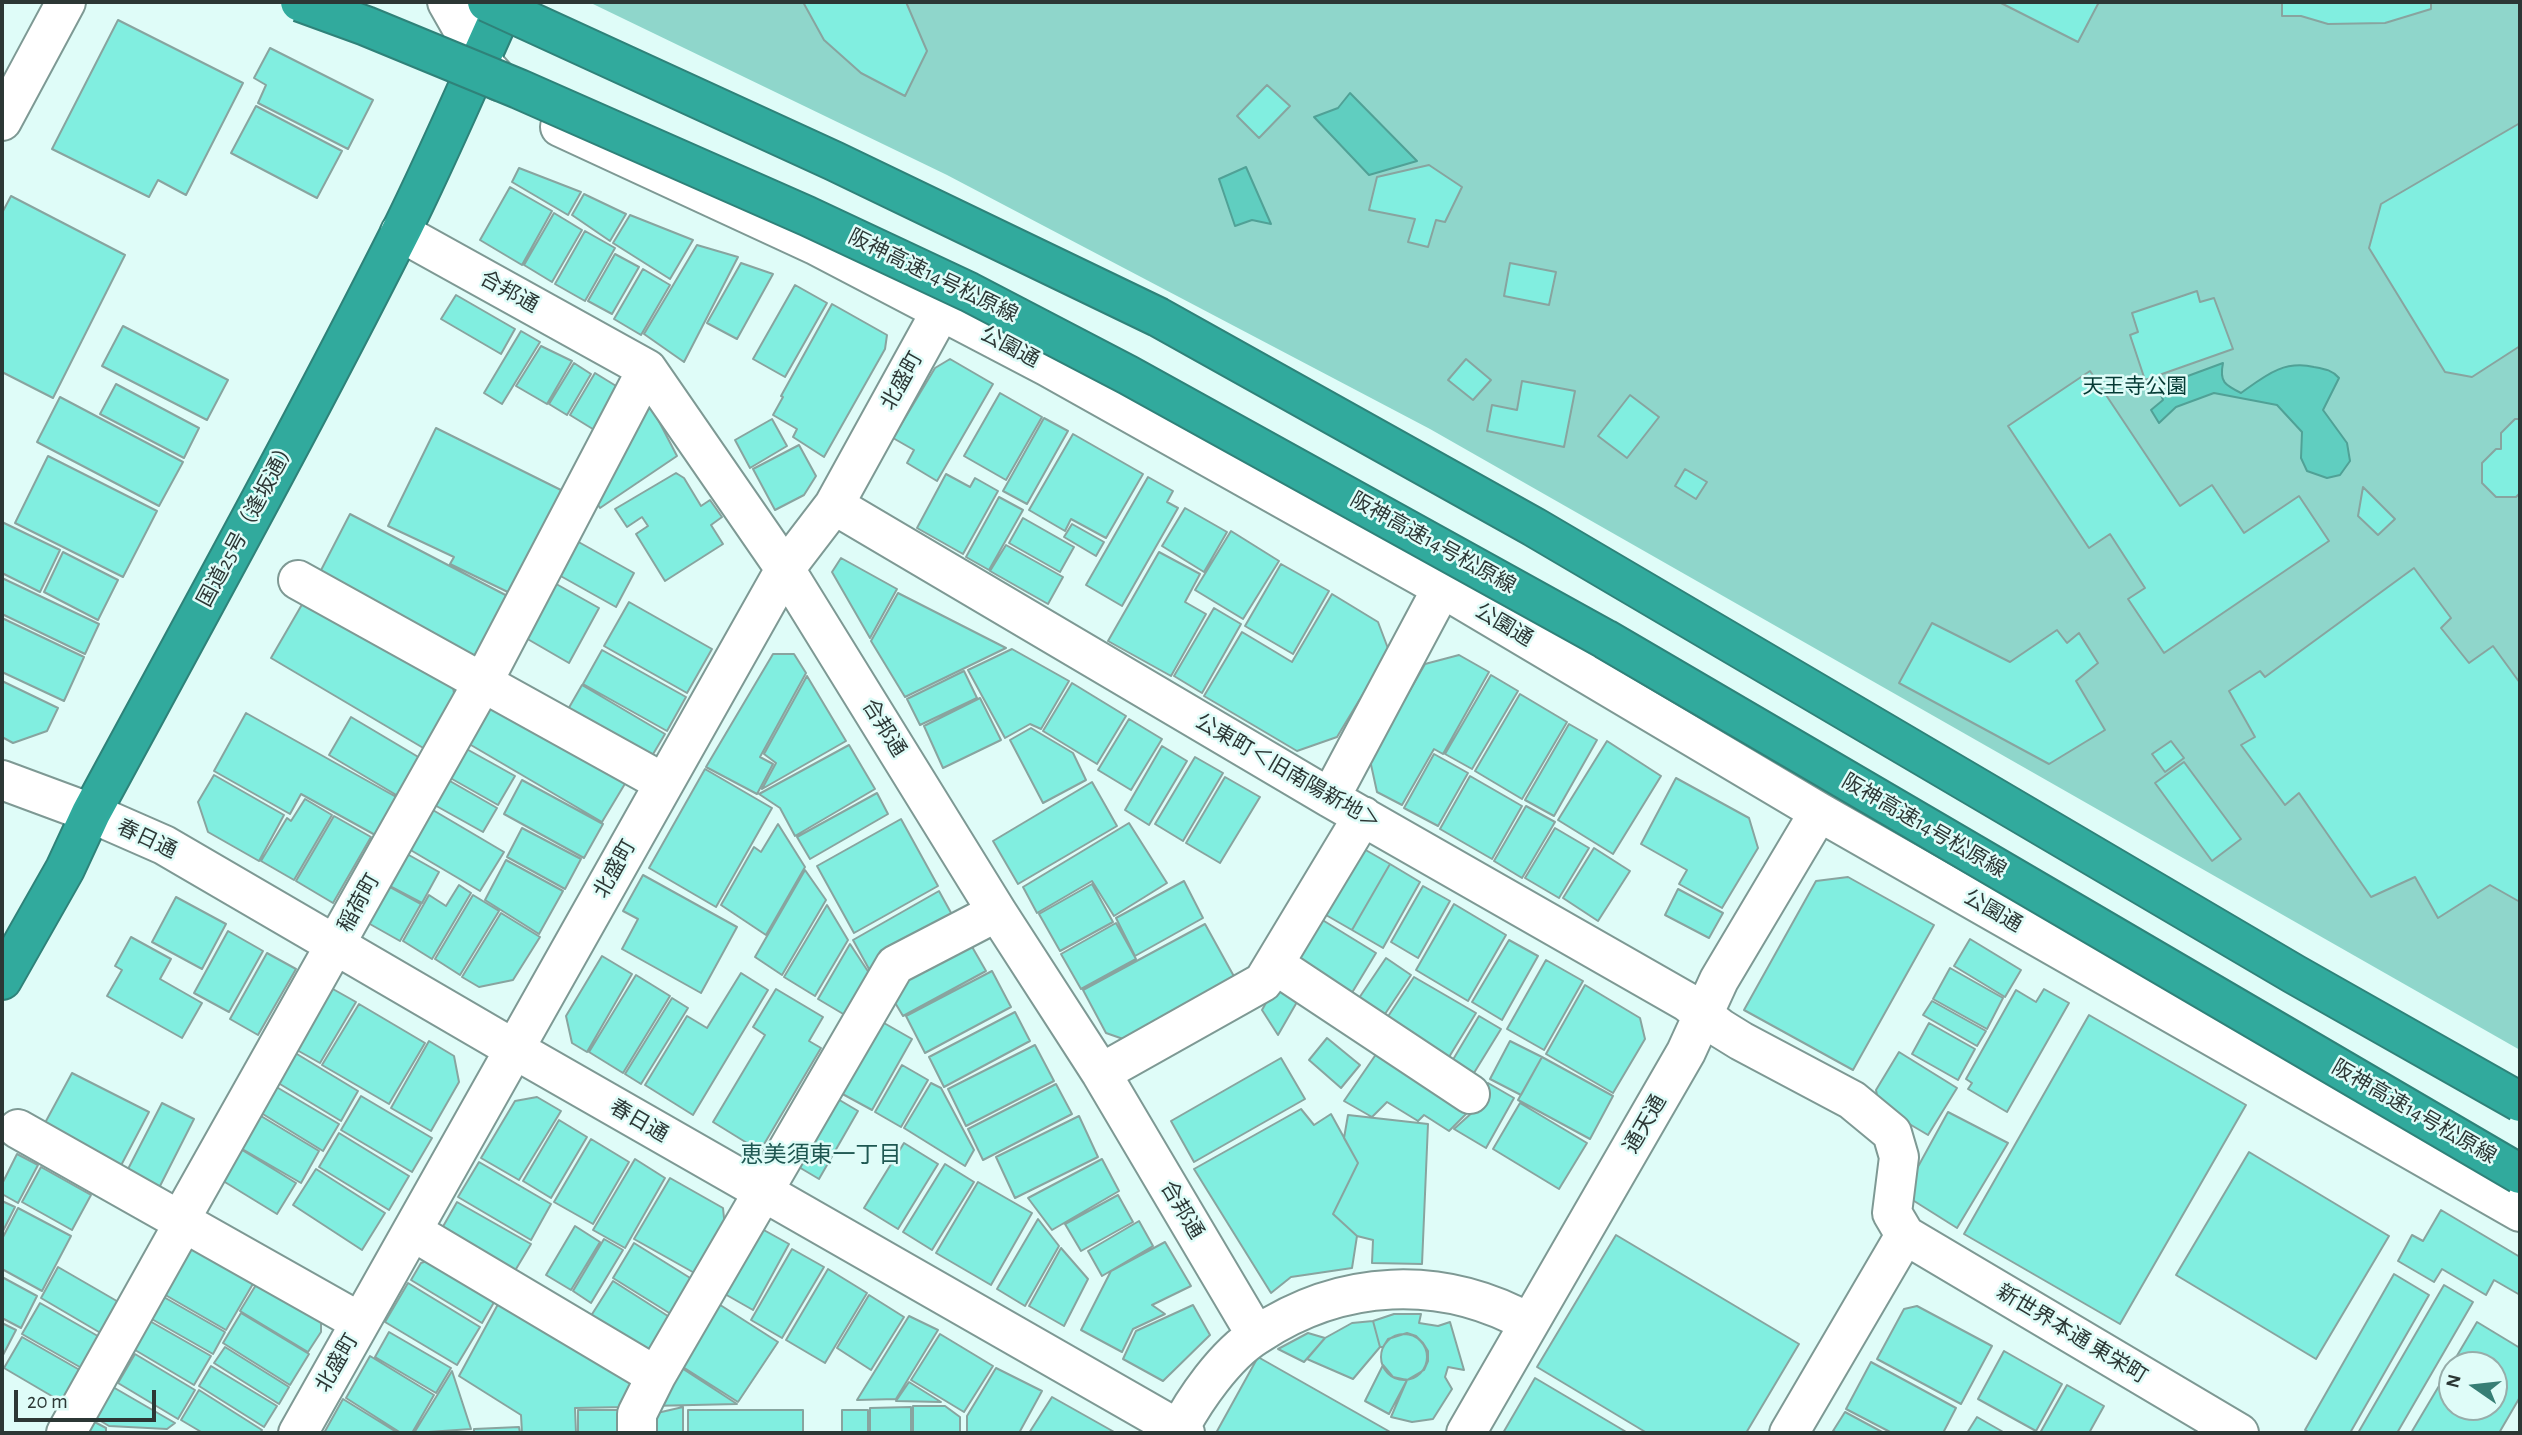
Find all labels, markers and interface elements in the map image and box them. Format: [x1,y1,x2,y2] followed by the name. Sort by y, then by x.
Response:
[844,224,1022,328] street label: 阪神高速14号松原線
[475,266,543,318] street label: 合邦通
[976,321,1044,373] street label: 公園通
[876,347,928,415] street label: 北盛町
[2083,374,2187,400] park label: 天王寺公園
[192,435,302,611] street label: 国道25号（逢坂通）
[1346,487,1520,599] street label: 阪神高速14号松原線
[1471,598,1537,652] street label: 公園通
[857,695,911,761] street label: 合邦通
[1191,709,1385,835] street label: 公東町＜旧南陽新地＞
[1837,769,2011,883] street label: 阪神高速14号松原線
[113,814,181,864] street label: 春日通
[589,835,641,903] street label: 北盛町
[333,869,385,937] street label: 稲荷町
[1959,884,2027,938] street label: 公園通
[2327,1055,2501,1169] street label: 阪神高速14号松原線
[1618,1090,1672,1158] street label: 通天通
[605,1094,673,1148] street label: 春日通
[741,1141,901,1169] district label: 恵美須東一丁目
[1155,1177,1209,1243] street label: 合邦通
[1992,1279,2152,1389] street label: 新世界本通 東栄町
[310,1329,364,1397] street label: 北盛町
[2438,1351,2508,1421] north arrow
[2443,1373,2465,1390] text: N
[18,1376,159,1420] scale bar
[27,1391,68,1412] text: 20 m

